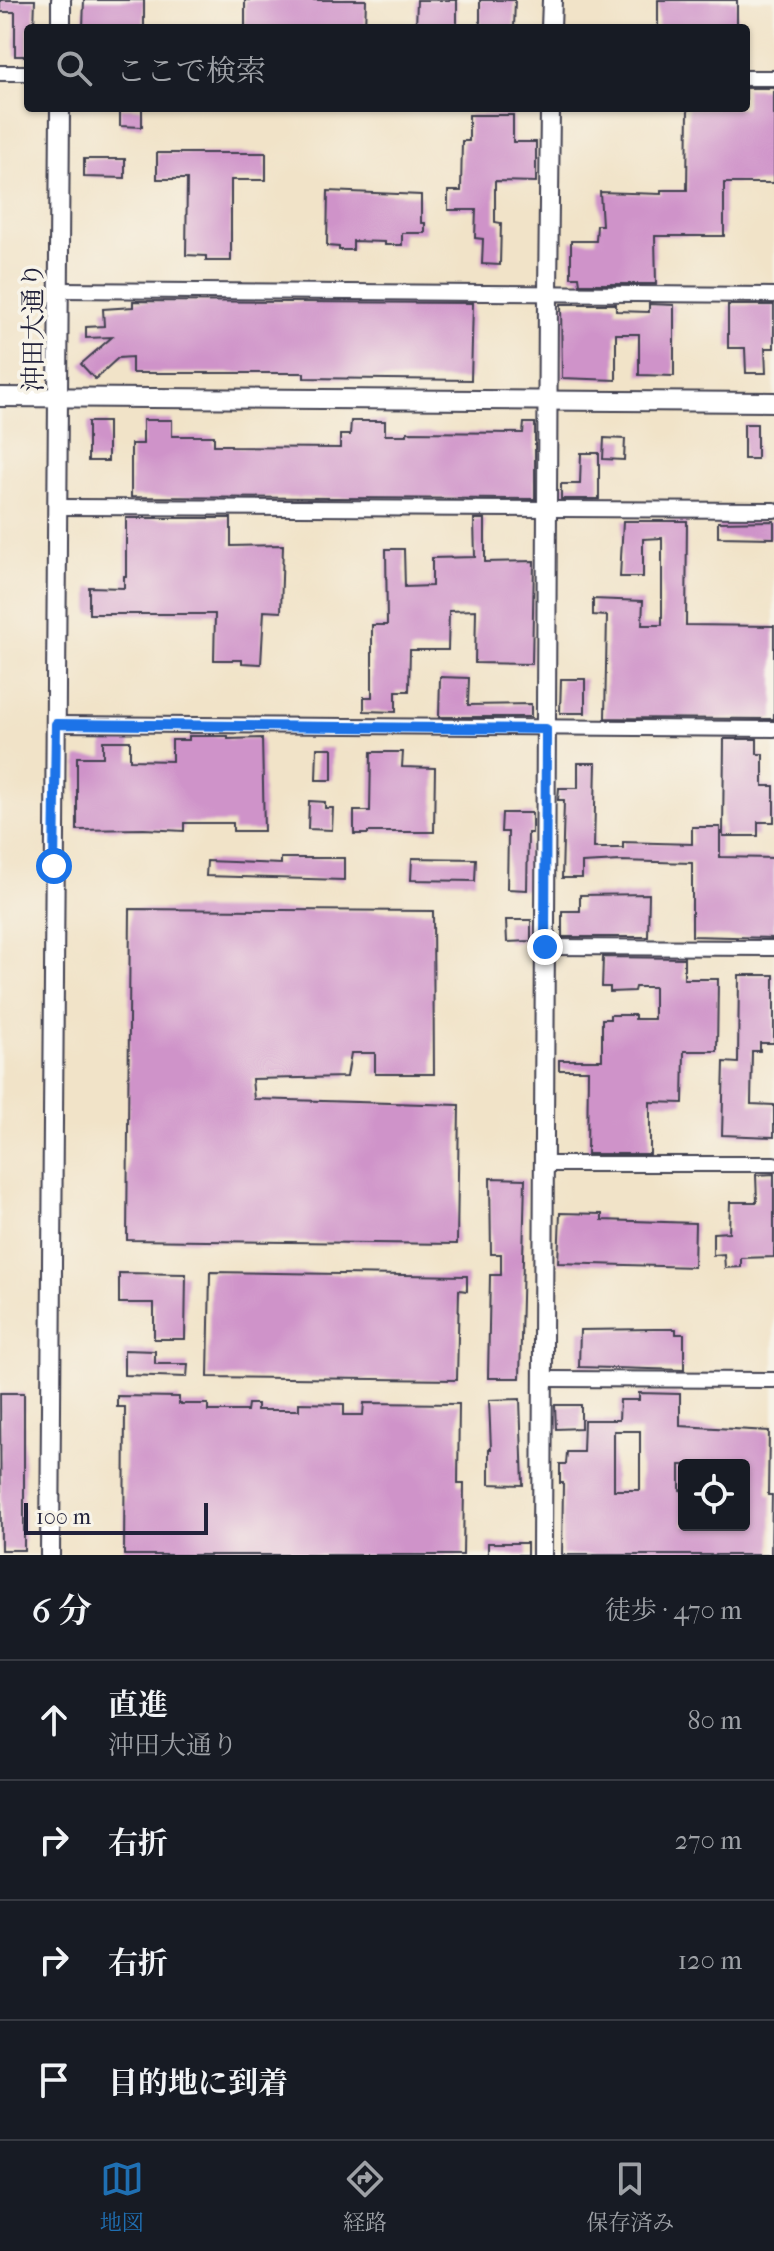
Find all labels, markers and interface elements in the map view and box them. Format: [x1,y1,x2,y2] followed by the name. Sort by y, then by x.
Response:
[24,24,750,112] search box
[52,46,96,90] icon: search
[116,54,266,89] text: ここで検索
[18,262,49,392] street label: 沖田大通り
[36,848,72,884] route start
[527,929,563,965] route end
[678,1459,750,1531] map controls
[678,1459,750,1531] button: locate
[24,1499,208,1535] scale bar
[36,1504,91,1530] text: 100 m
[32,1591,92,1631] text: 6 分
[605,1595,742,1626] text: 徒歩 · 470 m
[108,1688,168,1723] text: 直進
[32,1698,76,1742] icon: ahead
[687,1705,742,1736] text: 80 m
[108,1730,238,1761] text: 沖田大通り
[32,1818,76,1862] icon: right
[675,1825,742,1856] text: 270 m
[108,1826,168,1861] text: 右折
[32,1938,76,1982] icon: right
[678,1945,742,1976] text: 120 m
[108,1946,168,1981] text: 右折
[32,2058,76,2102] icon: arrive
[108,2066,288,2101] text: 目的地に到着
[100,2157,144,2236] tab: 地図
[343,2157,387,2236] tab: 経路
[586,2157,674,2236] tab: 保存済み

